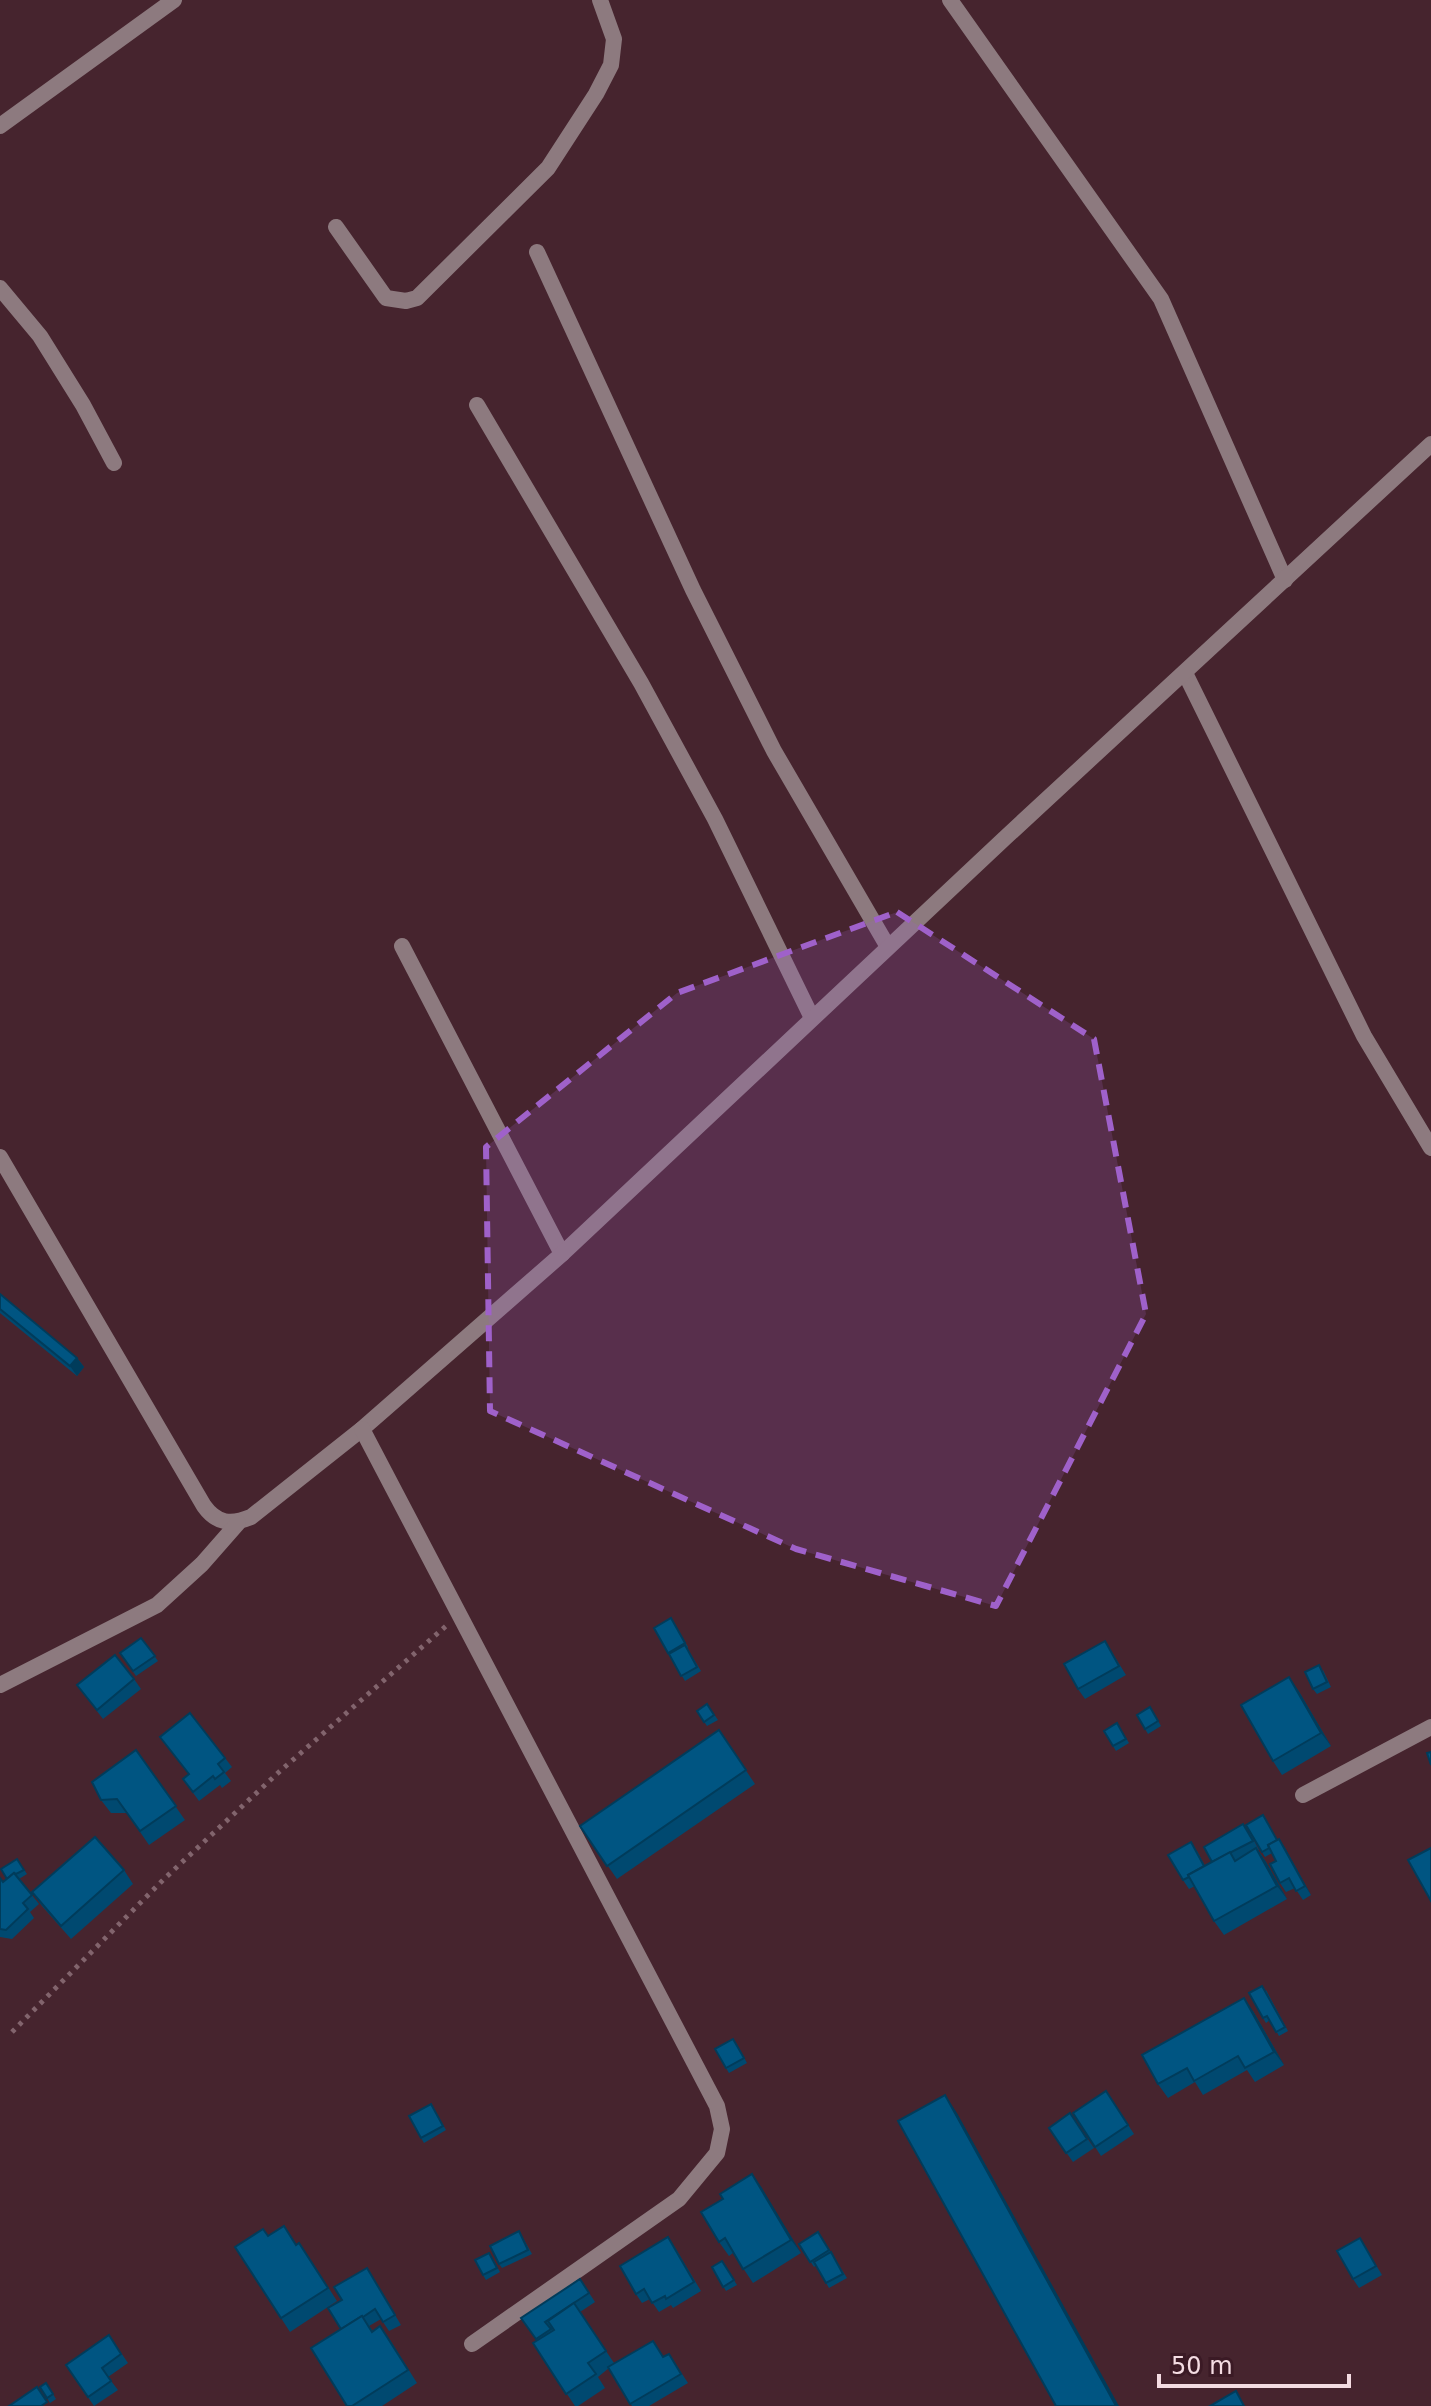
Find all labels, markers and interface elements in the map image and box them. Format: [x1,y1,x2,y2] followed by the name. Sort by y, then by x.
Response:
[1159,2338,1349,2388] scale bar
[1171,2352,1233,2380] text: 50 m

